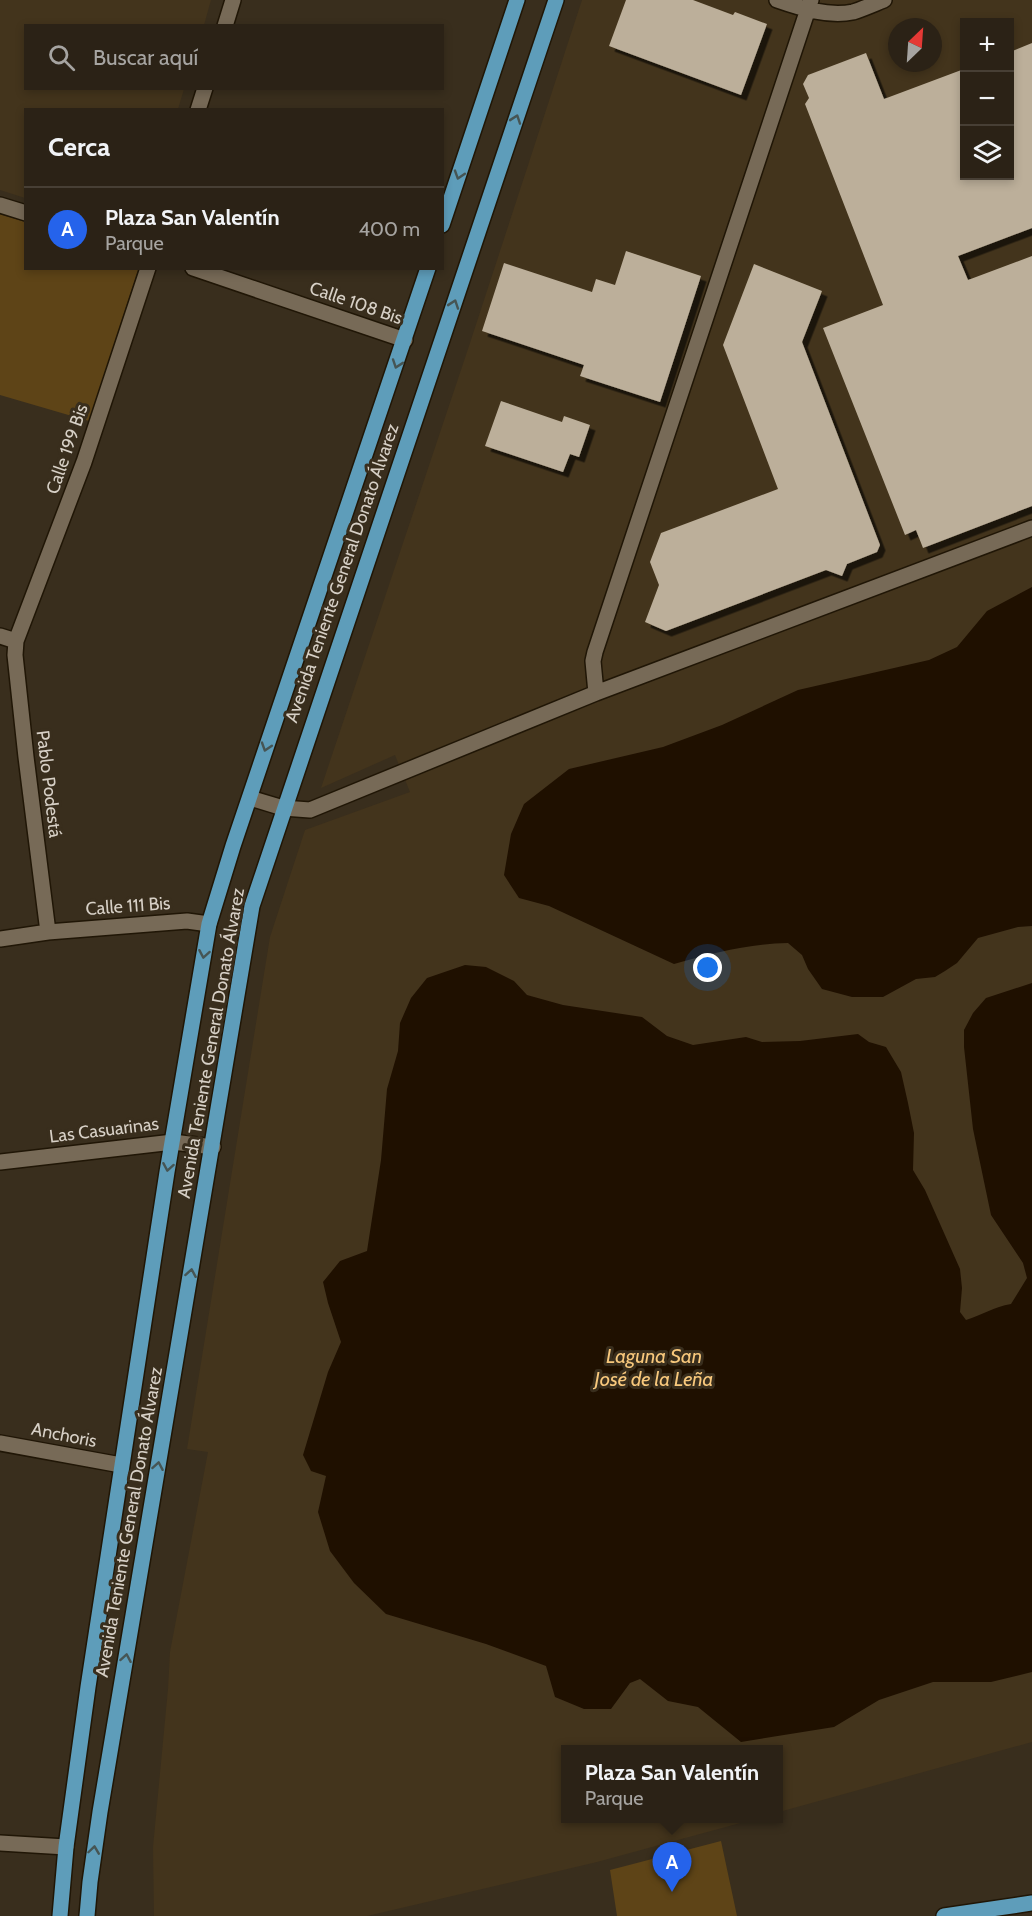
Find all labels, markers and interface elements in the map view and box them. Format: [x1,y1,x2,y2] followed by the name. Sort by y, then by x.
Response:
[888,18,942,72] north arrow
[960,18,1014,180] map controls
[960,18,1014,72] button: +
[24,24,444,90] search box
[45,41,78,74] icon: search
[93,44,198,71] text: Buscar aquí
[960,72,1014,126] button: −
[509,114,522,125] one-way arrow
[960,126,1014,180] button: layers
[48,131,110,163] text: Cerca
[454,169,466,180] one-way arrow
[105,204,280,231] text: Plaza San Valentín
[61,217,74,241] text: A
[358,217,420,241] text: 400 m
[105,231,164,255] text: Parque
[307,277,405,329] street label: Calle 108 Bis
[447,299,460,309] one-way arrow
[391,358,404,369] one-way arrow
[41,401,93,497] street label: Calle 199 Bis
[280,420,404,725] street label: Avenida Teniente General Donato Álvarez
[31,729,67,839] street label: Pablo Podestá
[261,741,274,752] one-way arrow
[173,886,249,1200] street label: Avenida Teniente General Donato Álvarez
[85,892,171,920] street label: Calle 111 Bis
[199,949,211,959] one-way arrow
[693,953,722,982] your location
[48,1112,160,1148] street label: Las Casuarinas
[162,1162,175,1172] one-way arrow
[184,1269,196,1278] one-way arrow
[593,1344,713,1391] water label: Laguna San José de la Leña
[91,1365,167,1679] street label: Avenida Teniente General Donato Álvarez
[30,1418,98,1452] street label: Anchoris
[151,1461,164,1471] one-way arrow
[119,1653,132,1663] one-way arrow
[561,1745,783,1823] popup
[585,1759,759,1786] text: Plaza San Valentín
[585,1786,643,1810] text: Parque
[652,1842,692,1892] pin: A
[88,1846,100,1855] one-way arrow

